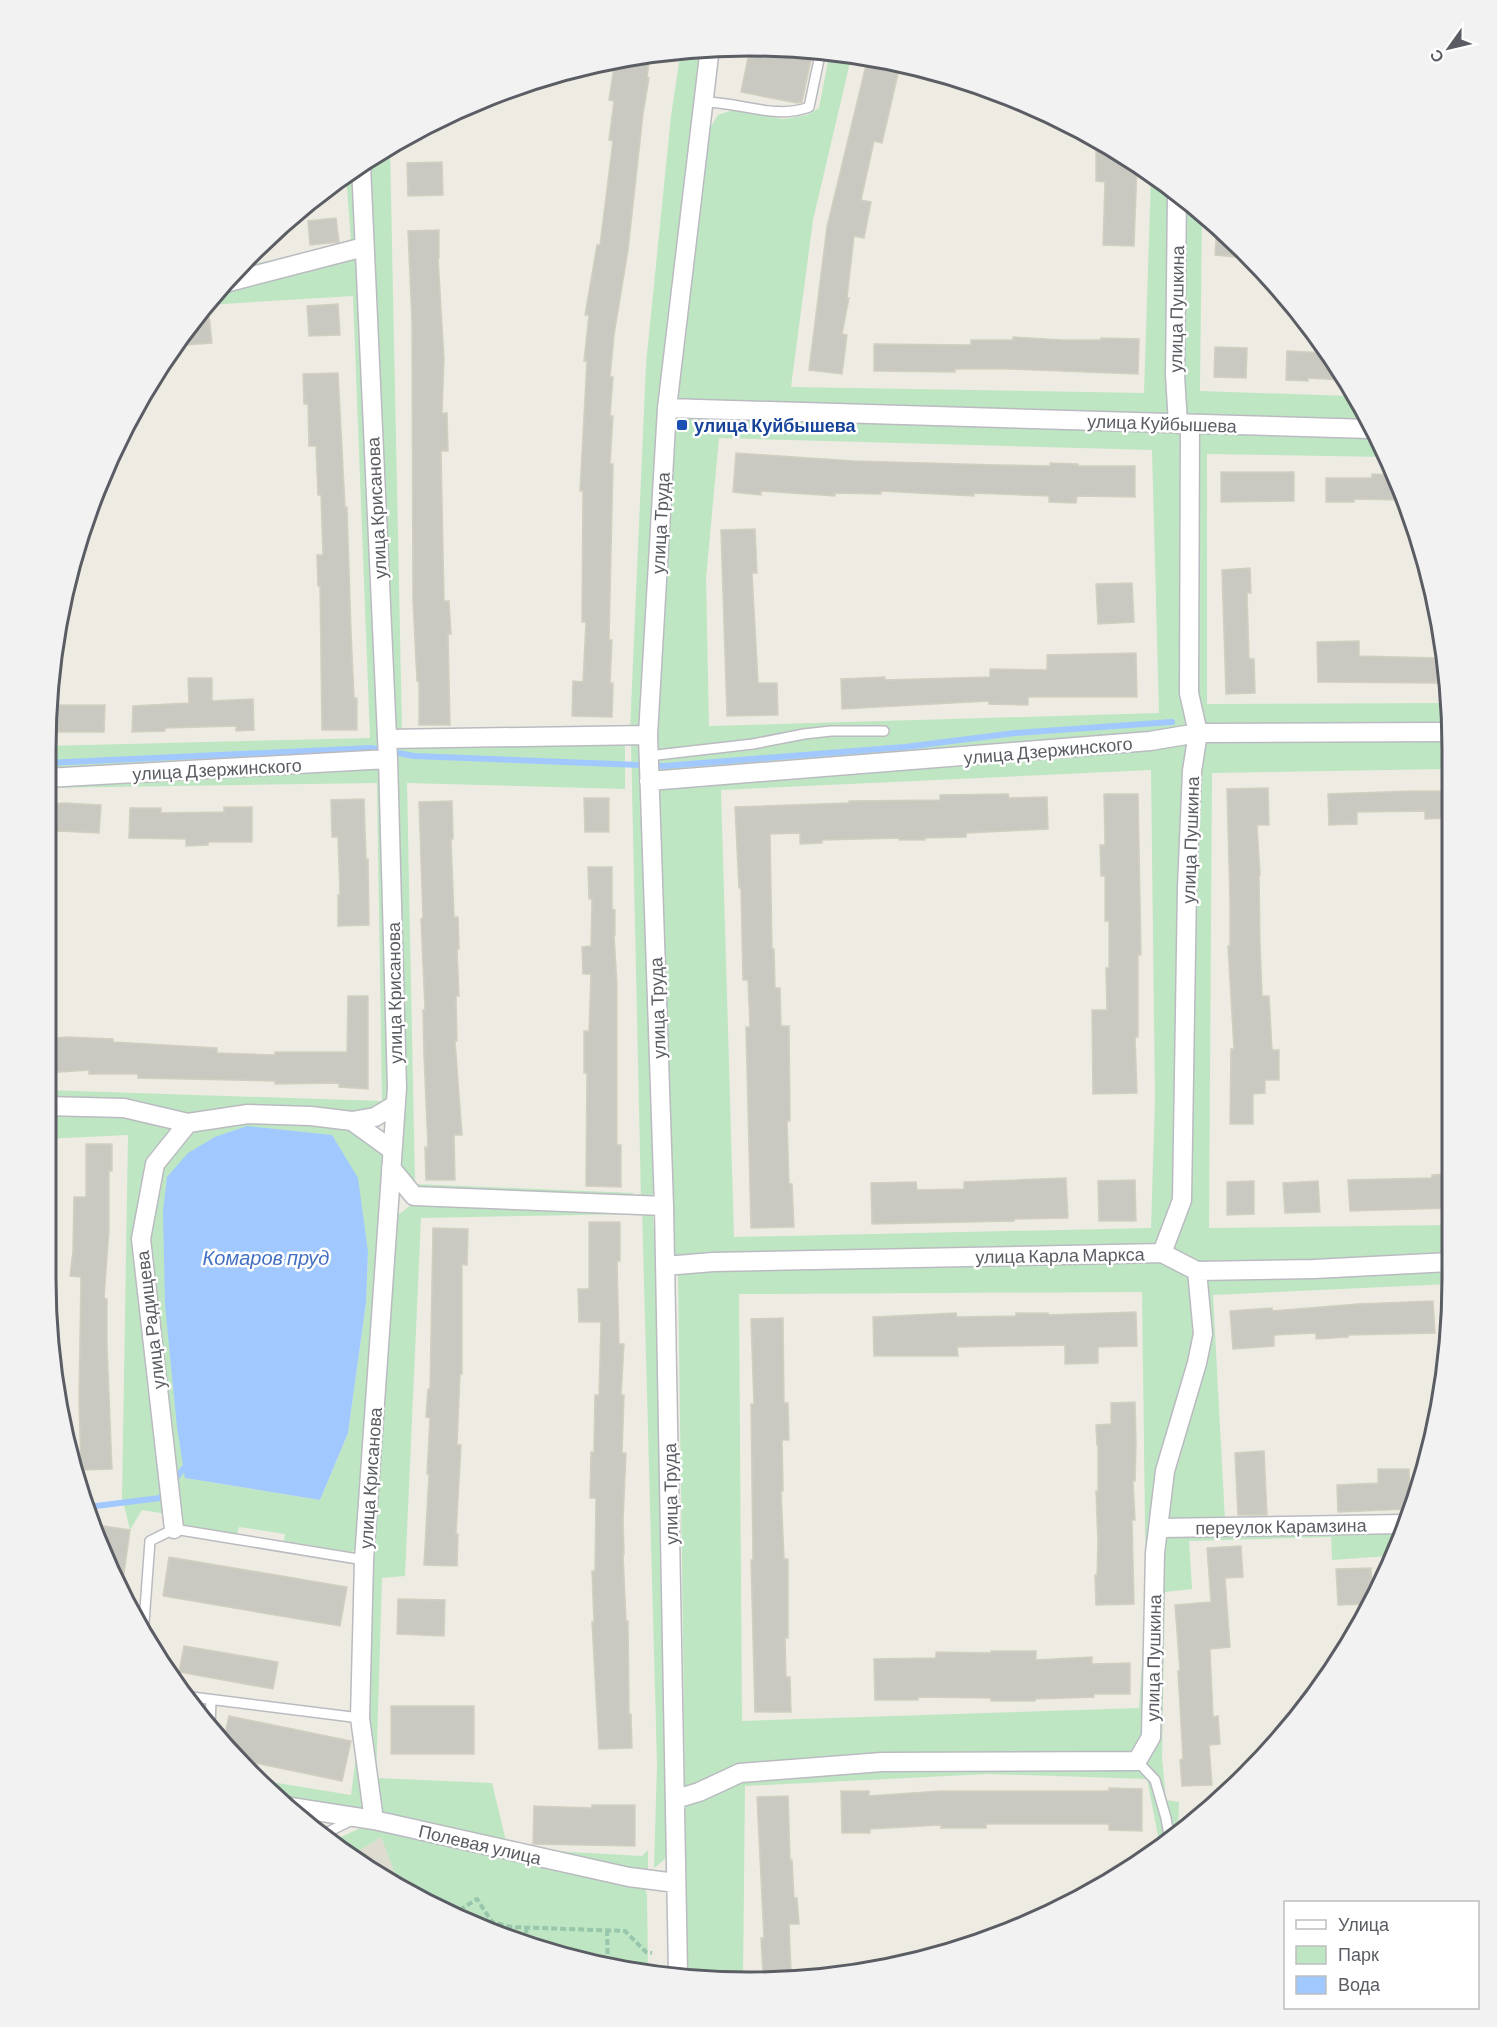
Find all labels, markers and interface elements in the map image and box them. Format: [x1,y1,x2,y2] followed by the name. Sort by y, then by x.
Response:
[1419,18,1479,78] north arrow
[1425,46,1447,67] text: С
[1164,244,1188,373] street label: улица Пушкина
[1087,409,1238,437] street label: улица Куйбышева
[694,414,857,436] place label: улица Куйбышева
[675,418,689,432] marker: улица Куйбышева
[361,436,391,579] street label: улица Крисанова
[646,471,674,574] street label: улица Труда
[963,732,1133,768] street label: улица Дзержинского
[132,754,302,784] street label: улица Дзержинского
[1177,775,1203,904] street label: улица Пушкина
[382,921,406,1064] street label: улица Крисанова
[644,956,670,1059] street label: улица Труда
[975,1243,1146,1267] street label: улица Карла Маркса
[203,1245,329,1269] water label: Комаров пруд
[130,1249,169,1390] street label: улица Радищева
[354,1405,386,1550] street label: улица Крисанова
[658,1442,682,1545] street label: улица Труда
[1195,1513,1368,1538] street label: переулок Карамзина
[1141,1593,1165,1722] street label: улица Пушкина
[416,1819,544,1869] street label: Полевая улица
[1284,1901,1479,2009] legend
[1338,1913,1390,1935] text: Улица
[1338,1943,1379,1965] text: Парк
[1338,1973,1381,1995] text: Вода

